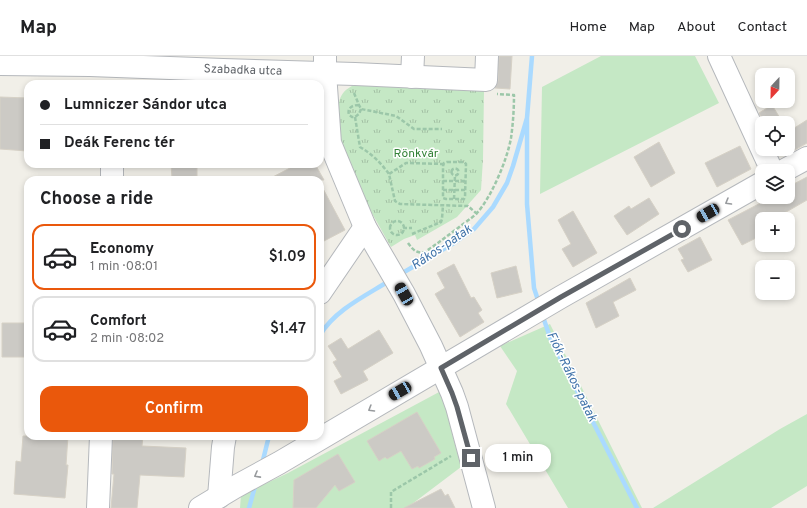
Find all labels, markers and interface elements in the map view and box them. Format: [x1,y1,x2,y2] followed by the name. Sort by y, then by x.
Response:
[20,16,57,40] text: Map
[570,19,607,36] text: Home
[629,19,655,36] text: Map
[677,19,716,36] text: About
[738,19,787,36] text: Contact
[203,61,282,80] street label: Szabadka utca
[755,68,795,108] north arrow
[755,68,795,300] map controls
[64,96,227,115] text: Lumniczer Sándor utca
[755,116,795,156] button: locate
[64,134,175,153] text: Deák Ferenc tér
[394,146,439,162] park label: Rönkvár
[755,164,795,204] button: layers
[40,188,153,211] text: Choose a ride
[725,198,732,205] one-way arrow
[695,202,721,224] car
[755,212,795,252] button: +
[673,220,691,238] route start
[408,222,476,274] water label: Rákos-patak
[42,239,78,275] icon: car
[90,240,154,259] text: Economy
[269,248,306,267] text: $1.09
[90,259,158,275] text: 1 min · 08:01
[755,260,795,300] button: −
[393,281,415,307] car
[42,311,78,347] icon: car
[90,312,147,331] text: Comfort
[270,320,306,339] text: $1.47
[542,329,600,425] water label: Fiók-Rákos-patak
[90,331,164,347] text: 2 min · 08:02
[387,380,413,402] car
[40,386,308,432] button: Confirm
[368,404,375,411] one-way arrow
[485,444,551,472] callout: 1 min
[462,449,480,467] route end
[503,450,533,466] text: 1 min
[254,470,261,478] one-way arrow

